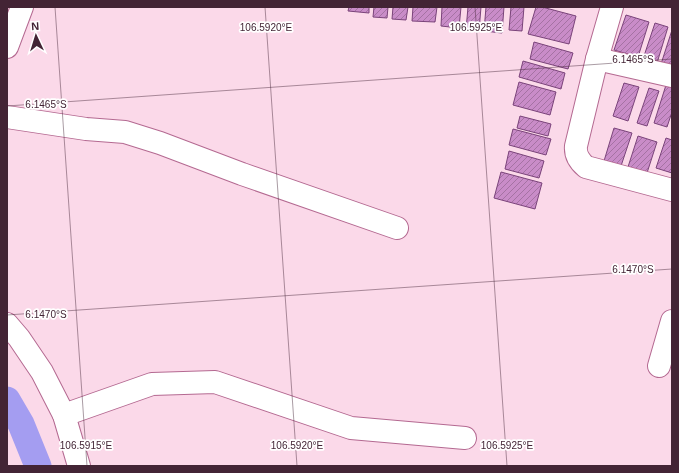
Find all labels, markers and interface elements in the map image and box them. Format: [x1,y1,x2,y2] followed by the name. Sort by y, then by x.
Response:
[16,16,56,56] north arrow
[31,20,40,32] text: N
[240,22,293,33] text: 106.5920°E
[450,22,503,33] text: 106.5925°E
[612,54,654,65] text: 6.1465°S
[25,99,67,110] text: 6.1465°S
[612,264,654,275] text: 6.1470°S
[25,309,67,320] text: 6.1470°S
[60,440,113,451] text: 106.5915°E
[271,440,324,451] text: 106.5920°E
[481,440,534,451] text: 106.5925°E

